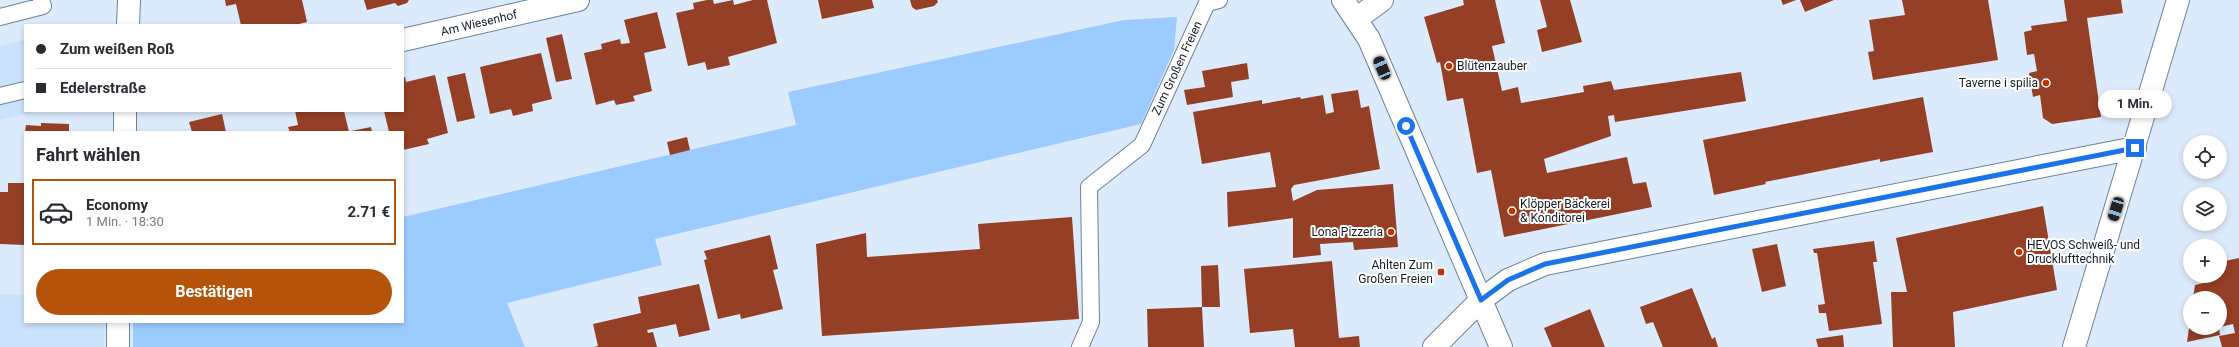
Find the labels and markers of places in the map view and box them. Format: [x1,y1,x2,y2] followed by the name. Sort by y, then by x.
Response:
[1457,59,1527,73] place label: Blütenzauber
[1444,61,1454,71] marker: Blütenzauber
[1959,76,2038,90] place label: Taverne i spilia
[2041,78,2051,88] marker: Taverne i spilia
[1520,197,1610,225] place label: Klöpper Bäckerei & Konditorei
[1507,206,1517,216] marker: Klöpper Bäckerei & Konditorei
[1311,225,1383,239] place label: Lona Pizzeria
[1386,227,1396,237] marker: Lona Pizzeria
[2027,238,2140,266] place label: HEVOS Schweiß- und Drucklufttechnik
[2014,247,2024,257] marker: HEVOS Schweiß- und Drucklufttechnik
[1358,258,1433,286] place label: Ahlten Zum Großen Freien
[1436,267,1446,277] marker: Ahlten Zum Großen Freien

